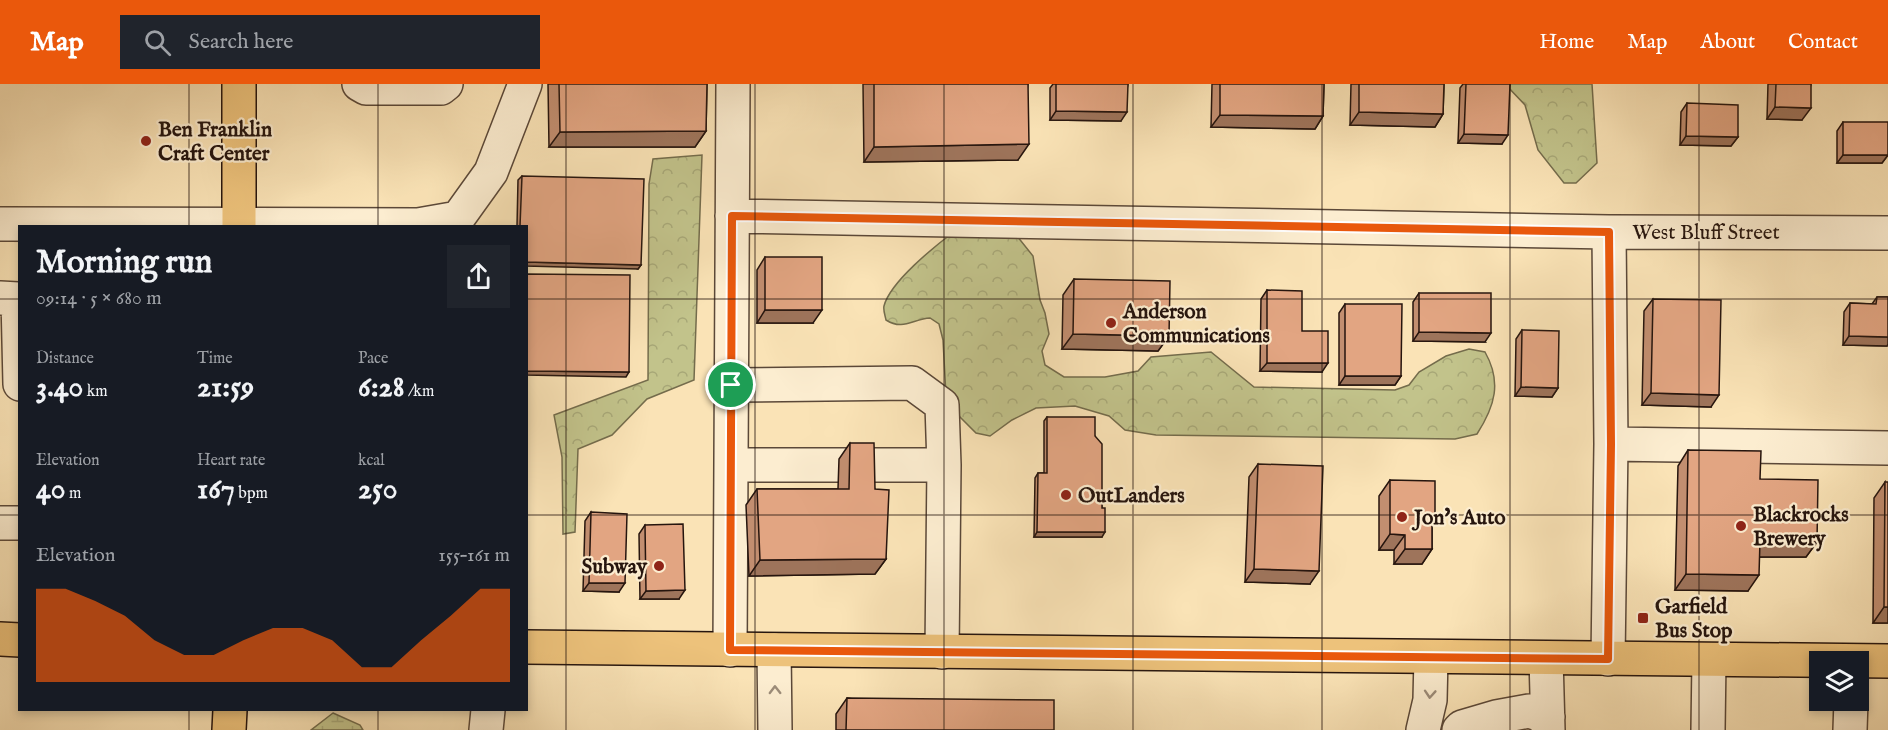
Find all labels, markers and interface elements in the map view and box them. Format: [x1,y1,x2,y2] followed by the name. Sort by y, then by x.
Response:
[120,15,540,69] search box
[30,25,84,60] text: Map
[141,26,174,59] icon: search
[189,28,293,56] text: Search here
[1539,29,1594,56] text: Home
[1627,29,1667,56] text: Map
[1700,29,1755,56] text: About
[1788,29,1858,56] text: Contact
[158,117,272,168] place label: Ben Franklin Craft Center
[139,134,153,148] marker: Ben Franklin Craft Center
[1632,220,1780,247] street label: West Bluff Street
[36,242,212,284] text: Morning run
[447,245,510,308] button: share
[36,286,162,311] text: 09:14 · 5 × 680 m
[1122,299,1270,350] place label: Anderson Communications
[1104,316,1118,330] marker: Anderson Communications
[36,349,94,369] text: Distance
[197,349,233,369] text: Time
[358,349,388,369] text: Pace
[705,359,756,410] pin
[714,368,747,401] icon: arrive
[36,369,83,407] text: 3.40
[197,369,254,407] text: 21:59
[358,369,404,407] text: 6:28
[83,382,108,402] text: km
[404,382,434,402] text: /km
[36,451,99,471] text: Elevation
[197,451,265,471] text: Heart rate
[358,451,385,471] text: kcal
[36,471,65,509] text: 40
[197,471,235,509] text: 167
[358,471,397,509] text: 250
[1078,483,1185,510] place label: OutLanders
[65,484,81,504] text: m
[235,484,268,504] text: bpm
[1059,488,1073,502] marker: OutLanders
[1753,502,1849,553] place label: Blackrocks Brewery
[1411,505,1506,532] place label: Jon's Auto
[1395,510,1409,524] marker: Jon's Auto
[1734,519,1748,533] marker: Blackrocks Brewery
[36,543,115,568] text: Elevation
[438,543,510,568] text: 155–161 m
[581,554,648,581] place label: Subway
[652,559,666,573] marker: Subway
[1655,594,1733,645] place label: Garfield Bus Stop
[1636,611,1650,625] marker: Garfield Bus Stop
[1809,651,1869,711] map controls
[1809,651,1869,711] button: layers
[769,685,782,694] one-way arrow
[1423,689,1436,698] one-way arrow

